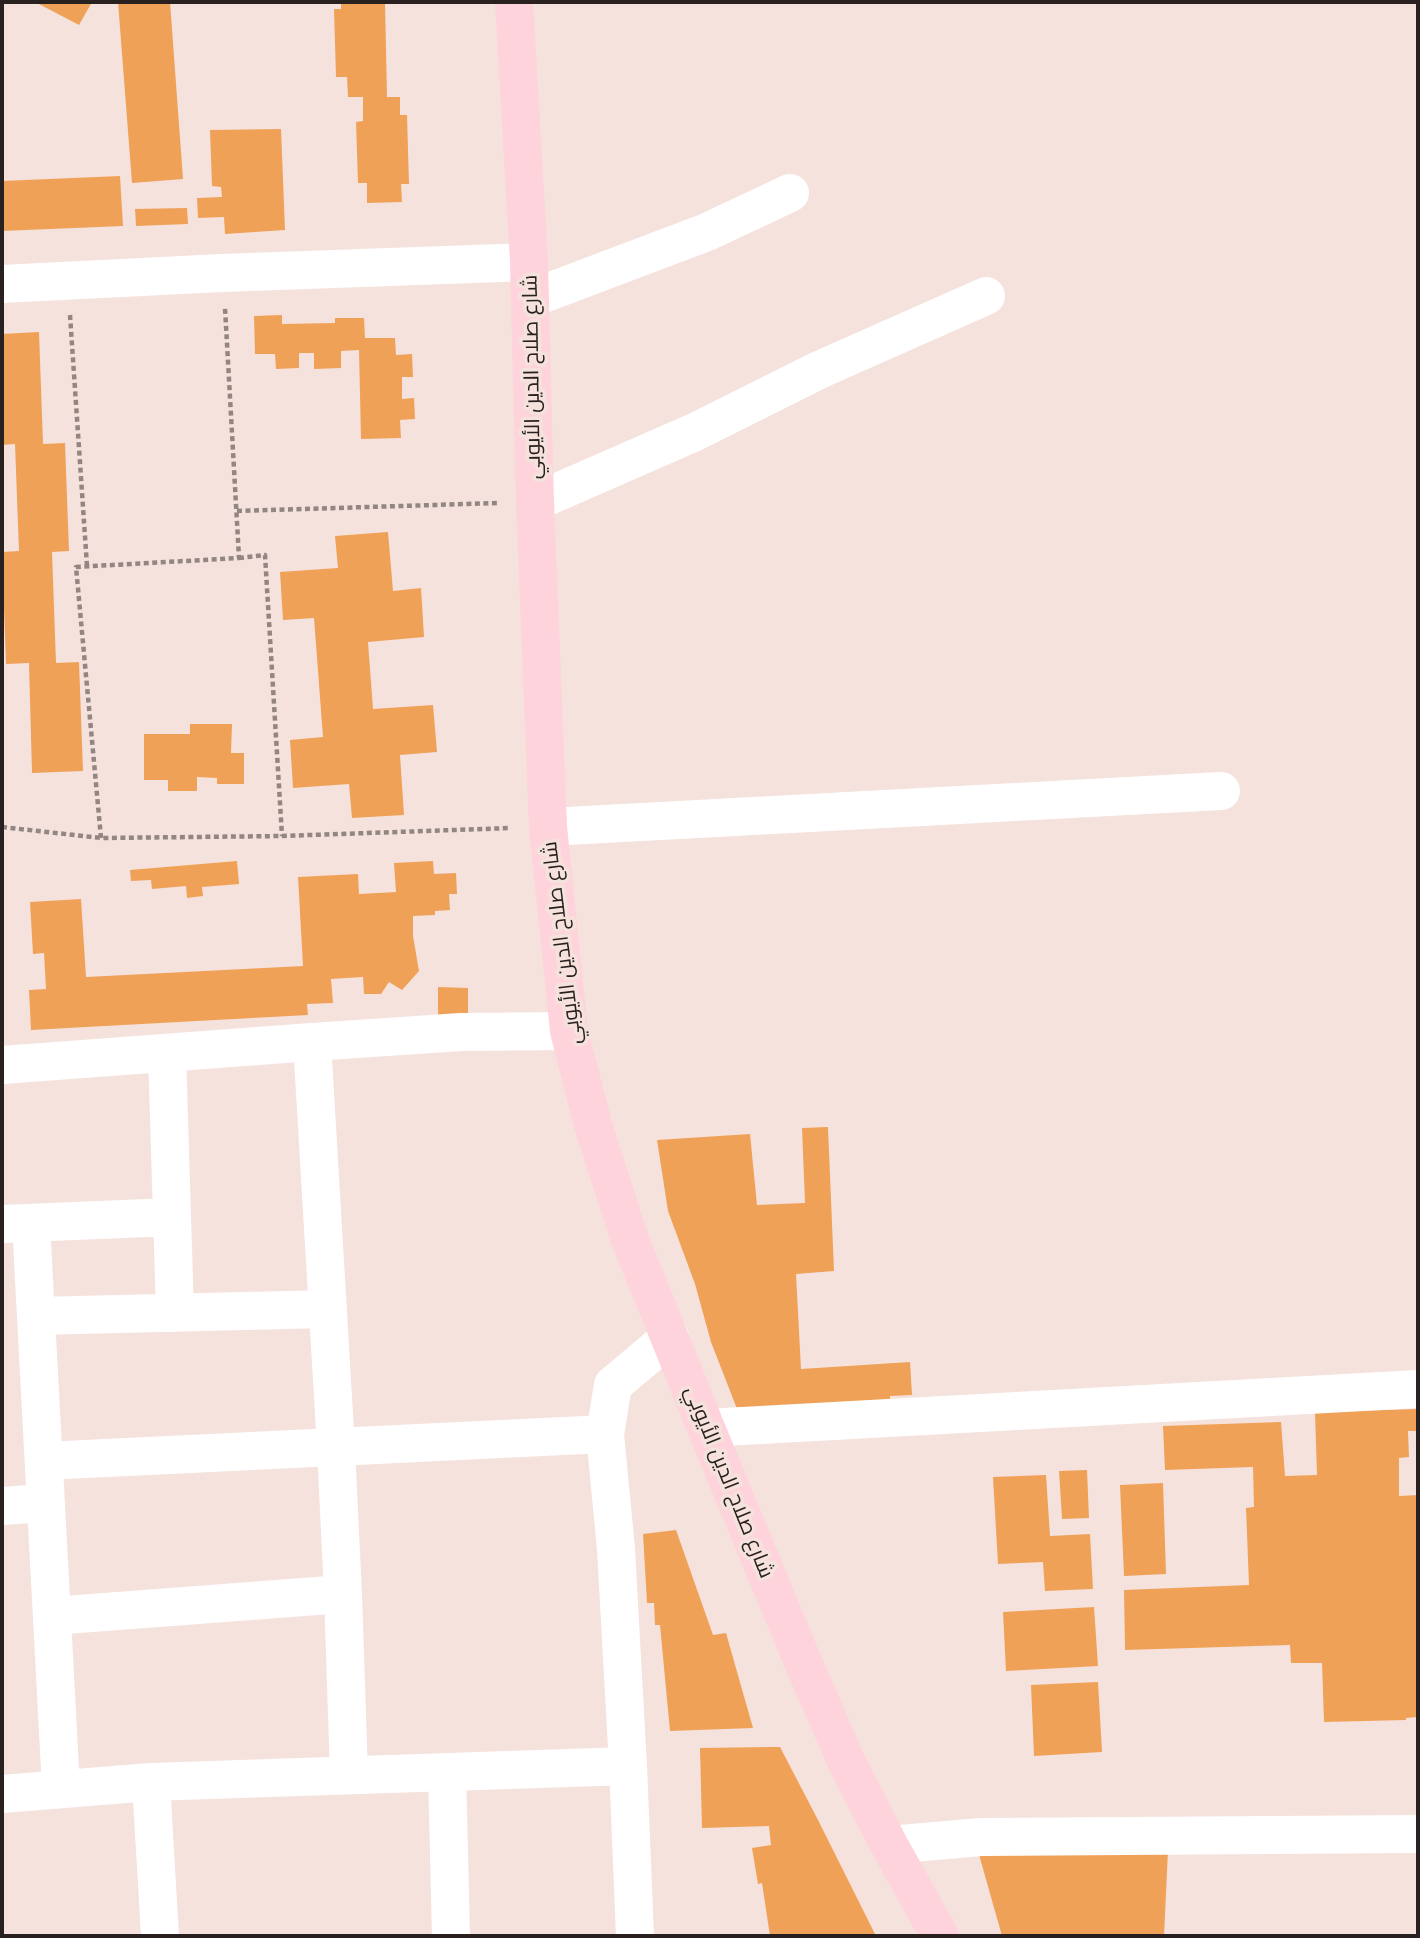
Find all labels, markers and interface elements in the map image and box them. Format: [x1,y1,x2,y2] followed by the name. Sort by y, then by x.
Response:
[518,274,546,480] street label: شارع صلاح الدين الأيوبي
[537,840,587,1046] street label: شارع صلاح الدين الأيوبي
[679,1382,779,1582] street label: شارع صلاح الدين الأيوبي

